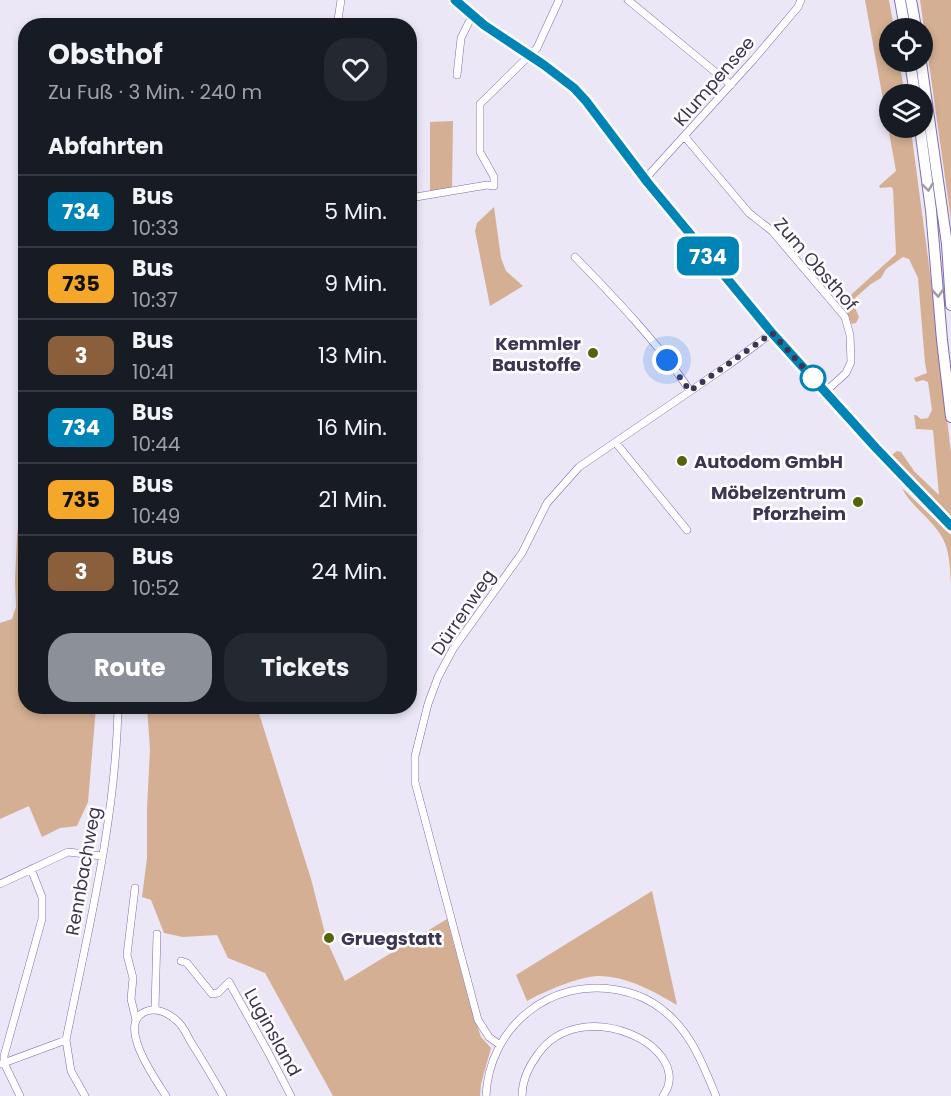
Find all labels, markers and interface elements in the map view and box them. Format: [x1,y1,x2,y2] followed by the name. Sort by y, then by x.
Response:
[879,18,933,138] map controls
[879,18,933,72] button: locate
[668,31,760,131] street label: Klumpensee
[48,35,163,74] text: Obsthof
[324,38,387,101] button: heart
[48,78,262,106] text: Zu Fuß · 3 Min. · 240 m
[879,84,933,138] button: layers
[48,131,164,162] text: Abfahrten
[132,181,174,212] text: Bus
[921,183,933,192] one-way arrow
[324,196,387,227] text: 5 Min.
[62,197,100,226] text: 734
[769,212,863,316] street label: Zum Obsthof
[132,214,179,242] text: 10:33
[674,236,742,276] line badge: 734
[689,242,727,271] text: 734
[132,253,174,284] text: Bus
[324,268,387,299] text: 9 Min.
[62,269,100,298] text: 735
[132,286,178,314] text: 10:37
[931,289,944,298] one-way arrow
[132,325,174,356] text: Bus
[492,331,581,377] place label: Kemmler Baustoffe
[318,340,387,371] text: 13 Min.
[75,341,87,370] text: 3
[652,345,682,375] your location
[586,346,600,360] marker: Kemmler Baustoffe
[132,358,174,386] text: 10:41
[800,365,826,391] unlabelled marker
[132,397,174,428] text: Bus
[317,412,387,443] text: 16 Min.
[62,413,100,442] text: 734
[132,430,180,458] text: 10:44
[694,449,843,474] place label: Autodom GmbH
[675,454,689,468] marker: Autodom GmbH
[132,469,174,500] text: Bus
[711,480,846,526] place label: Möbelzentrum Pforzheim
[318,484,387,515] text: 21 Min.
[62,485,100,514] text: 735
[851,495,865,509] marker: Möbelzentrum Pforzheim
[132,502,180,530] text: 10:49
[132,541,174,572] text: Bus
[312,556,387,587] text: 24 Min.
[75,557,87,586] text: 3
[425,564,501,660] street label: Dürrenweg
[132,574,179,602] text: 10:52
[48,633,212,702] button: Route
[224,633,387,702] button: Tickets
[59,805,107,937] street label: Rennbachweg
[341,926,442,951] place label: Gruegstatt
[322,931,336,945] marker: Gruegstatt
[239,983,307,1081] street label: Luginsland

